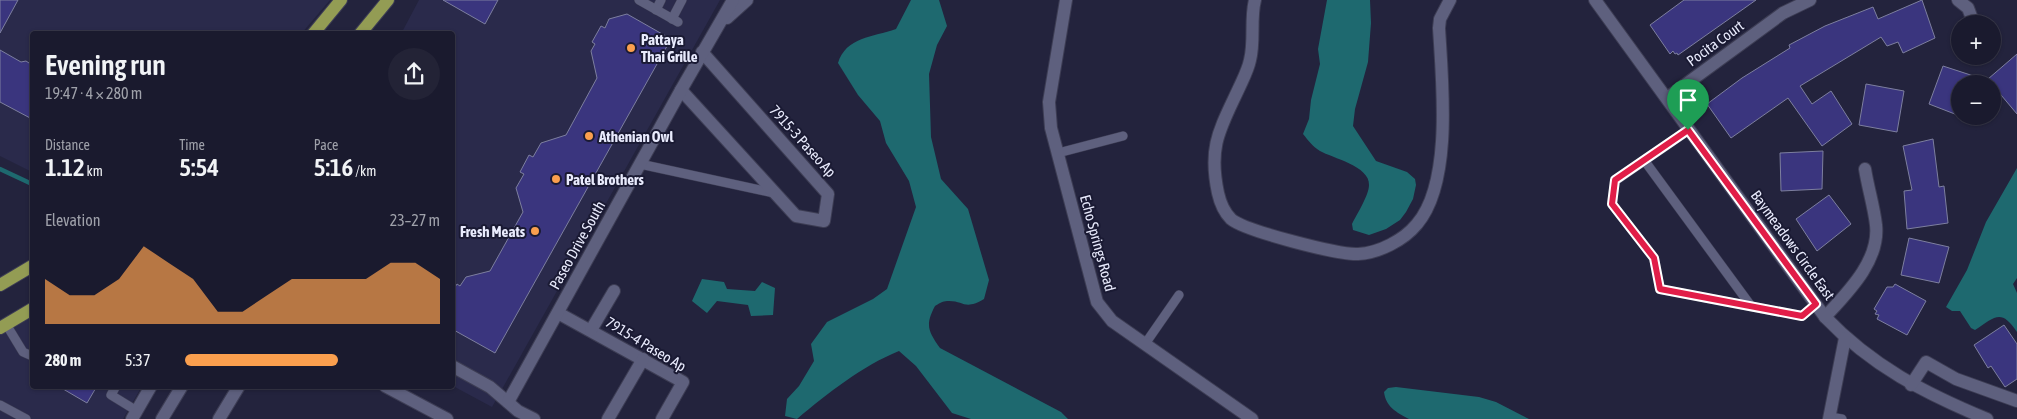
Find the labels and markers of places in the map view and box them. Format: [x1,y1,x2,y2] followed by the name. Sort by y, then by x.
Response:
[641,31,698,65] place label: Pattaya Thai Grille
[625,42,637,54] marker: Pattaya Thai Grille
[1667,79,1709,130] pin
[598,128,675,145] place label: Athenian Owl
[583,130,595,142] marker: Athenian Owl
[566,171,644,188] place label: Patel Brothers
[550,173,562,185] marker: Patel Brothers
[460,223,526,240] place label: Fresh Meats
[529,225,541,237] marker: Fresh Meats

